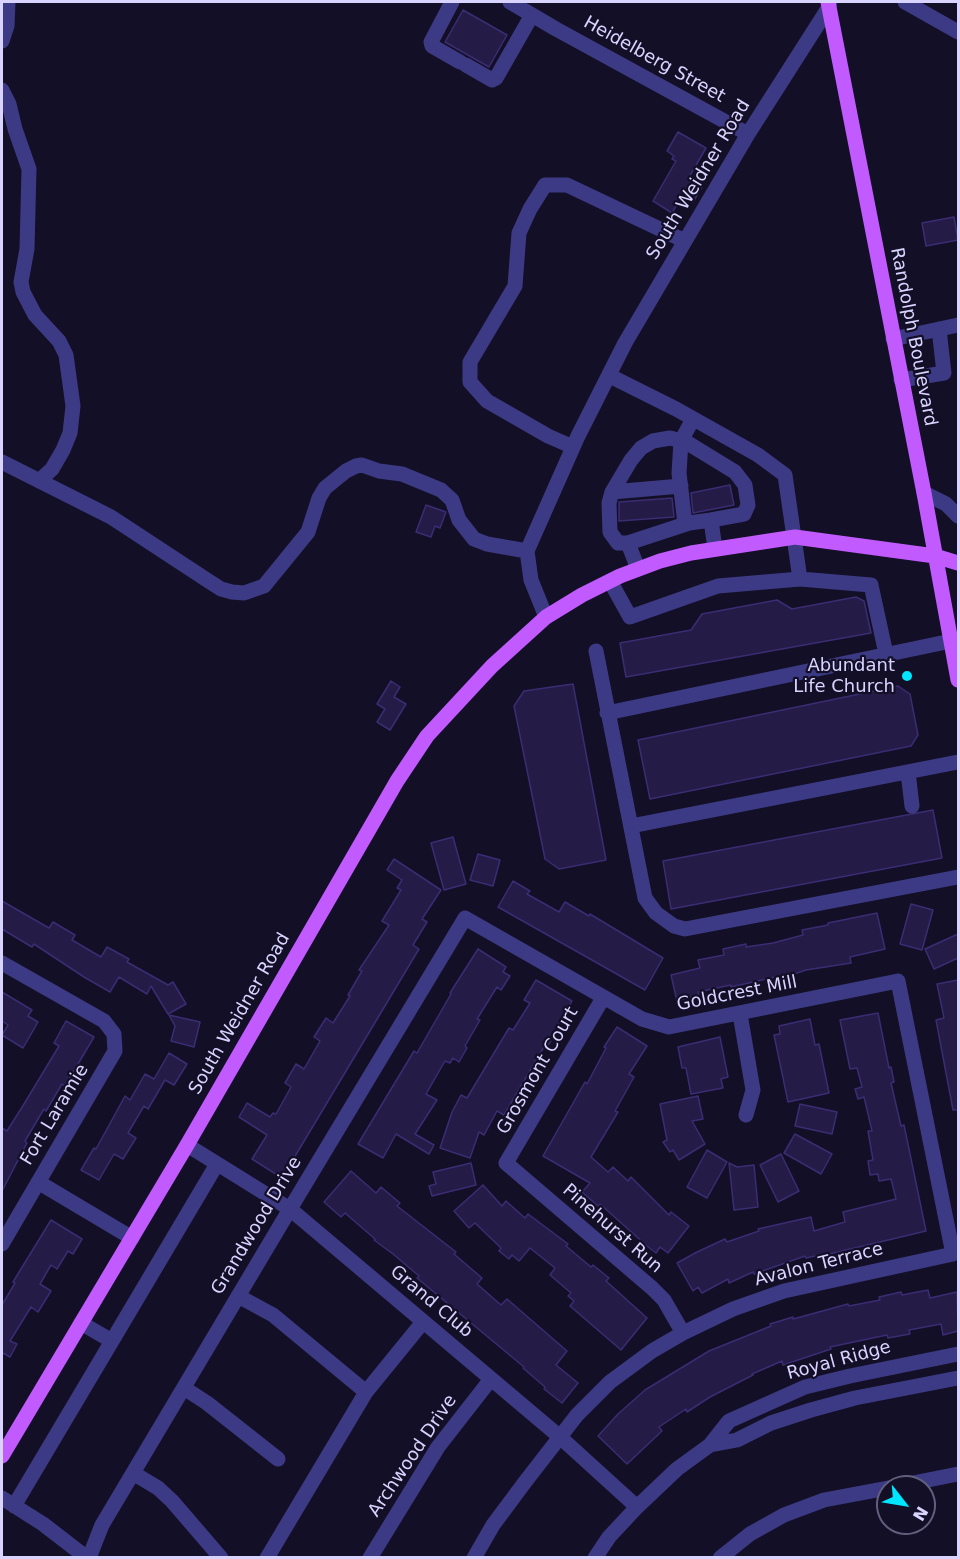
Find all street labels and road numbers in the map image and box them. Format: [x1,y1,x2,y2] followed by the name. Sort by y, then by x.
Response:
[579,12,729,108] street label: Heidelberg Street
[643,96,755,264] street label: South Weidner Road
[885,246,941,428] street label: Randolph Boulevard
[185,929,295,1099] street label: South Weidner Road
[675,972,799,1016] street label: Goldcrest Mill
[493,1003,583,1139] street label: Grosmont Court
[16,1061,94,1169] street label: Fort Laramie
[207,1153,307,1299] street label: Grandwood Drive
[558,1180,666,1278] street label: Pinehurst Run
[753,1239,885,1291] street label: Avalon Terrace
[385,1261,477,1343] street label: Grand Club
[785,1337,893,1385] street label: Royal Ridge
[364,1391,462,1521] street label: Archwood Drive

